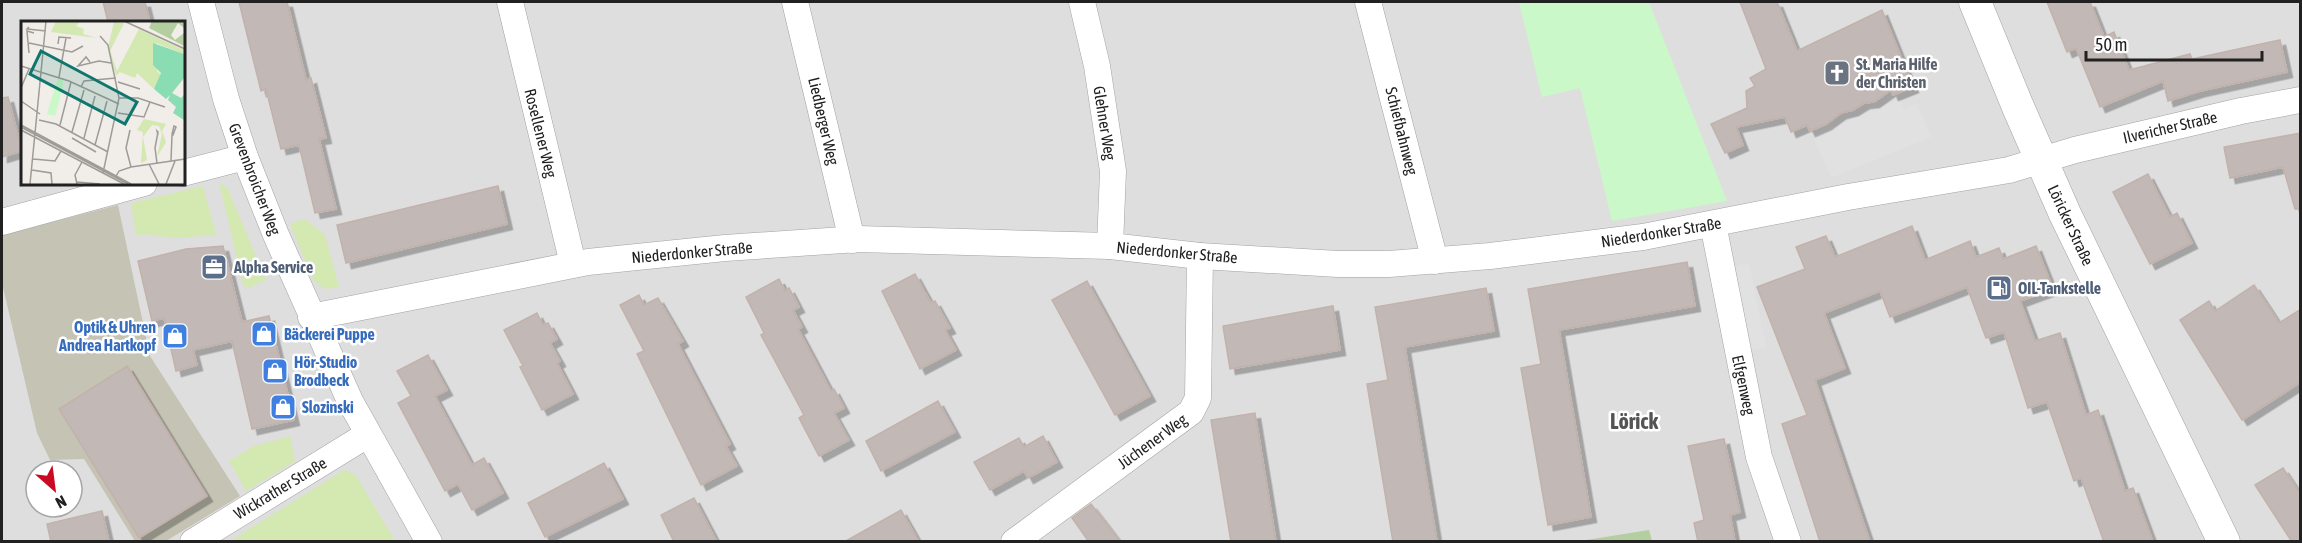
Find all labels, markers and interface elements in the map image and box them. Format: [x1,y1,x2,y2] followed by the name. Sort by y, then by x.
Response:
[21,21,184,184] inset map
[2086,24,2262,62] scale bar
[2095,34,2127,55] text: 50 m
[1856,55,1937,91] place label: St. Maria Hilfe der Christen
[1822,58,1852,88] church icon: St. Maria Hilfe der Christen
[804,75,843,167] street label: Liedberger Weg
[1089,85,1120,162] street label: Glehner Weg
[1381,85,1422,177] street label: Schiefbahnweg
[520,87,561,180] street label: Rosellener Weg
[2121,107,2219,147] street label: Ilvericher Straße
[224,121,285,238] street label: Grevenbroicher Weg
[2044,182,2098,268] street label: Löricker Straße
[1600,214,1722,250] street label: Niederdonker Straße
[631,238,753,266] street label: Niederdonker Straße
[1116,238,1238,266] street label: Niederdonker Straße
[199,252,229,282] office icon: Alpha Service
[233,258,313,276] place label: Alpha Service
[1984,273,2014,303] fuel station icon: OIL-Tankstelle
[2018,279,2101,297] place label: OIL-Tankstelle
[58,318,157,354] place label: Optik & Uhren Andrea Hartkopf
[249,319,279,349] shop icon: Bäckerei Puppe
[160,321,190,351] shop icon: Optik & Uhren Andrea Hartkopf
[284,325,375,343] place label: Bäckerei Puppe
[294,353,358,389] place label: Hör-Studio Brodbeck
[1728,353,1759,417] street label: Elfgenweg
[260,356,290,386] shop icon: Hör-Studio Brodbeck
[268,392,298,422] shop icon: Slozinski
[302,398,354,416] place label: Slozinski
[1610,408,1658,434] district label: Lörick
[1114,410,1191,473] street label: Jüchener Weg
[231,453,329,523] street label: Wickrather Straße
[24,459,84,519] north arrow
[53,492,69,512] text: N

